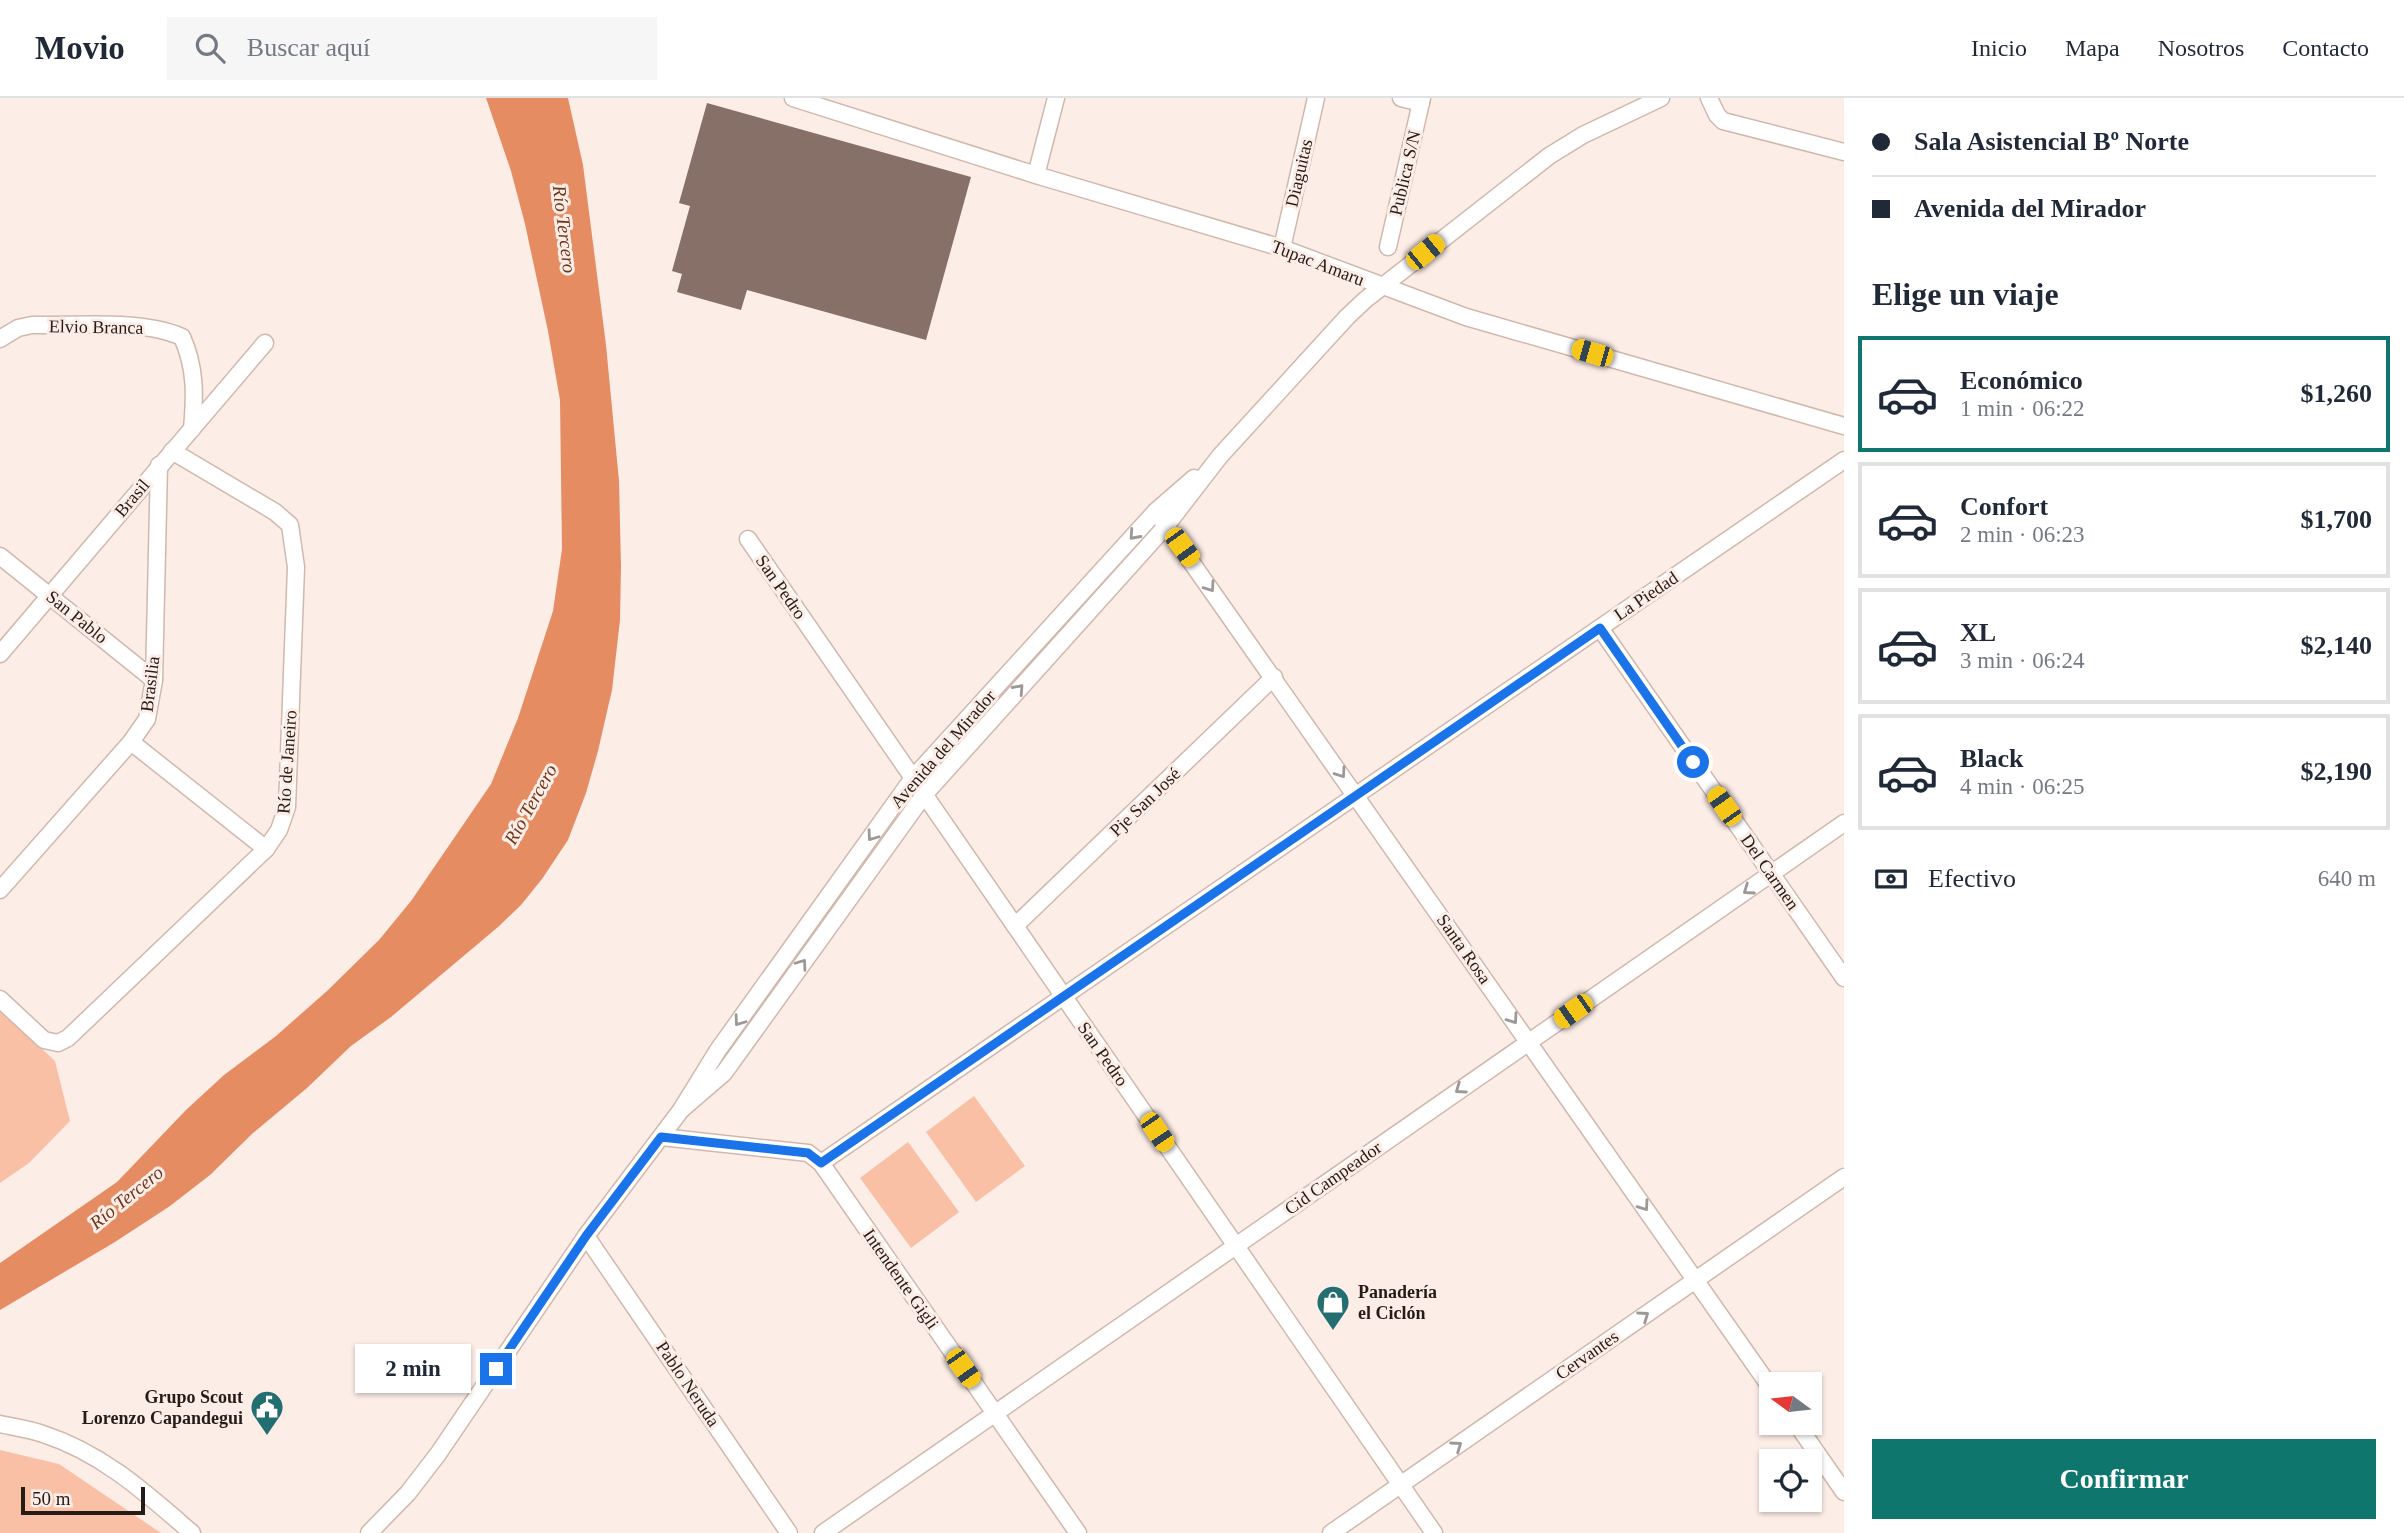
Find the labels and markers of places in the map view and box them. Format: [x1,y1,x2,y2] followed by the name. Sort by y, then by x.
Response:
[1358,1282,1437,1323] place label: Panadería el Ciclón
[1314,1283,1352,1332] shop icon: Panadería el Ciclón
[82,1387,243,1428] place label: Grupo Scout Lorenzo Capandegui
[248,1388,286,1437] public building icon: Grupo Scout Lorenzo Capandegui

